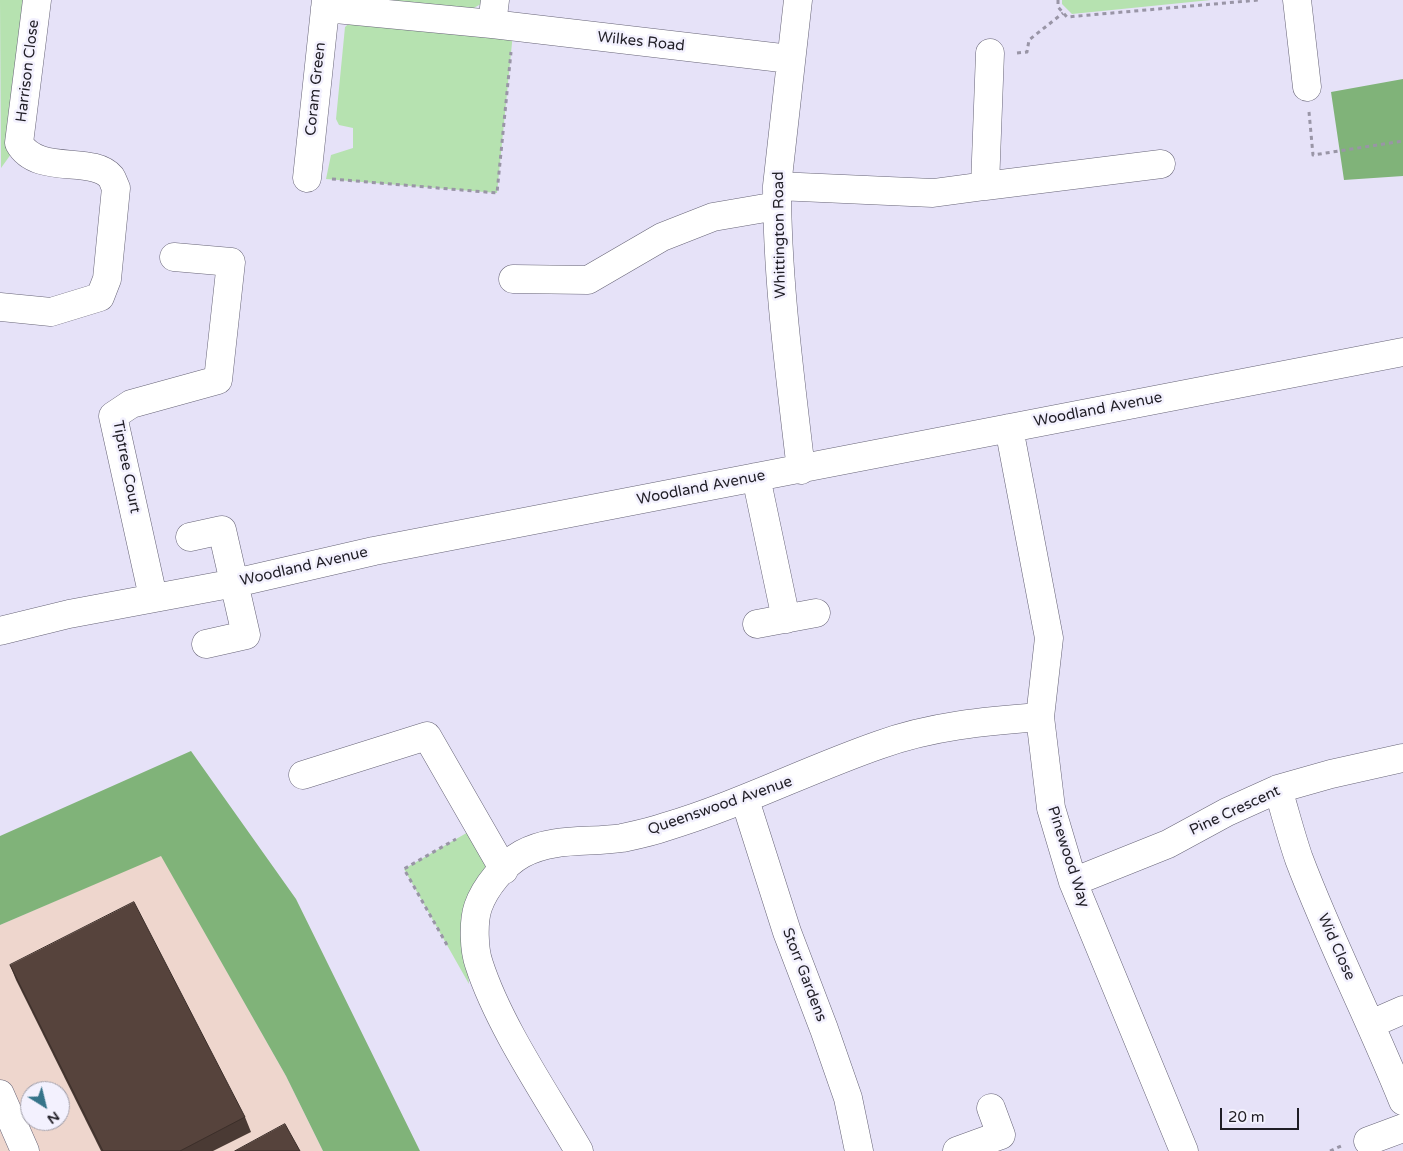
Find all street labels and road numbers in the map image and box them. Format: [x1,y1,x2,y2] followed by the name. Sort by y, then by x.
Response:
[13,19,43,123] street label: Harrison Close
[596,28,686,56] street label: Wilkes Road
[302,41,330,137] street label: Coram Green
[770,171,790,299] street label: Whittington Road
[1032,389,1164,431] street label: Woodland Avenue
[108,419,144,515] street label: Tiptree Court
[635,467,767,509] street label: Woodland Avenue
[238,544,370,590] street label: Woodland Avenue
[645,773,795,839] street label: Queenswood Avenue
[1187,782,1283,840] street label: Pine Crescent
[1043,804,1093,910] street label: Pinewood Way
[1313,911,1359,983] street label: Wid Close
[778,926,830,1024] street label: Storr Gardens

